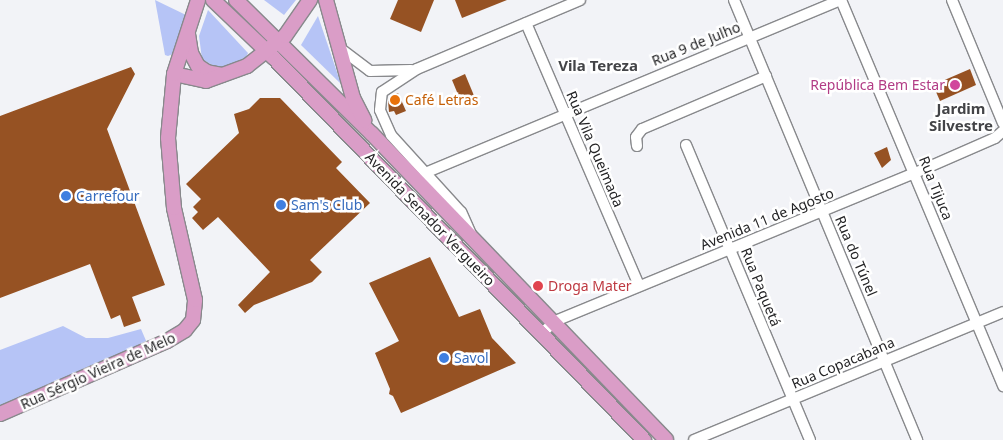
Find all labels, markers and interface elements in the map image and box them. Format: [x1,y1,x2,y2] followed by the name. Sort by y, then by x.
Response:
[649,19,743,69] street label: Rua 9 de Julho
[558,57,638,75] district label: Vila Tereza
[810,77,945,93] place label: República Bem Estar
[949,79,961,91] marker: República Bem Estar
[563,88,627,210] street label: Rua Vila Queimada
[405,92,478,108] place label: Café Letras
[389,94,401,106] marker: Café Letras
[929,99,993,134] district label: Jardim Silvestre
[362,149,498,289] street label: Avenida Senador Vergueiro
[916,154,956,222] street label: Rua Tijuca
[698,185,836,253] street label: Avenida 11 de Agosto
[76,188,140,204] place label: Carrefour
[60,190,72,202] marker: Carrefour
[291,197,362,213] place label: Sam's Club
[275,199,287,211] marker: Sam's Club
[832,213,880,299] street label: Rua do Túnel
[738,245,784,329] street label: Rua Paquetá
[548,278,632,294] place label: Droga Mater
[532,280,544,292] marker: Droga Mater
[18,329,178,413] street label: Rua Sérgio Vieira de Melo
[789,334,897,392] street label: Rua Copacabana
[454,350,489,366] place label: Savol
[438,352,450,364] marker: Savol

